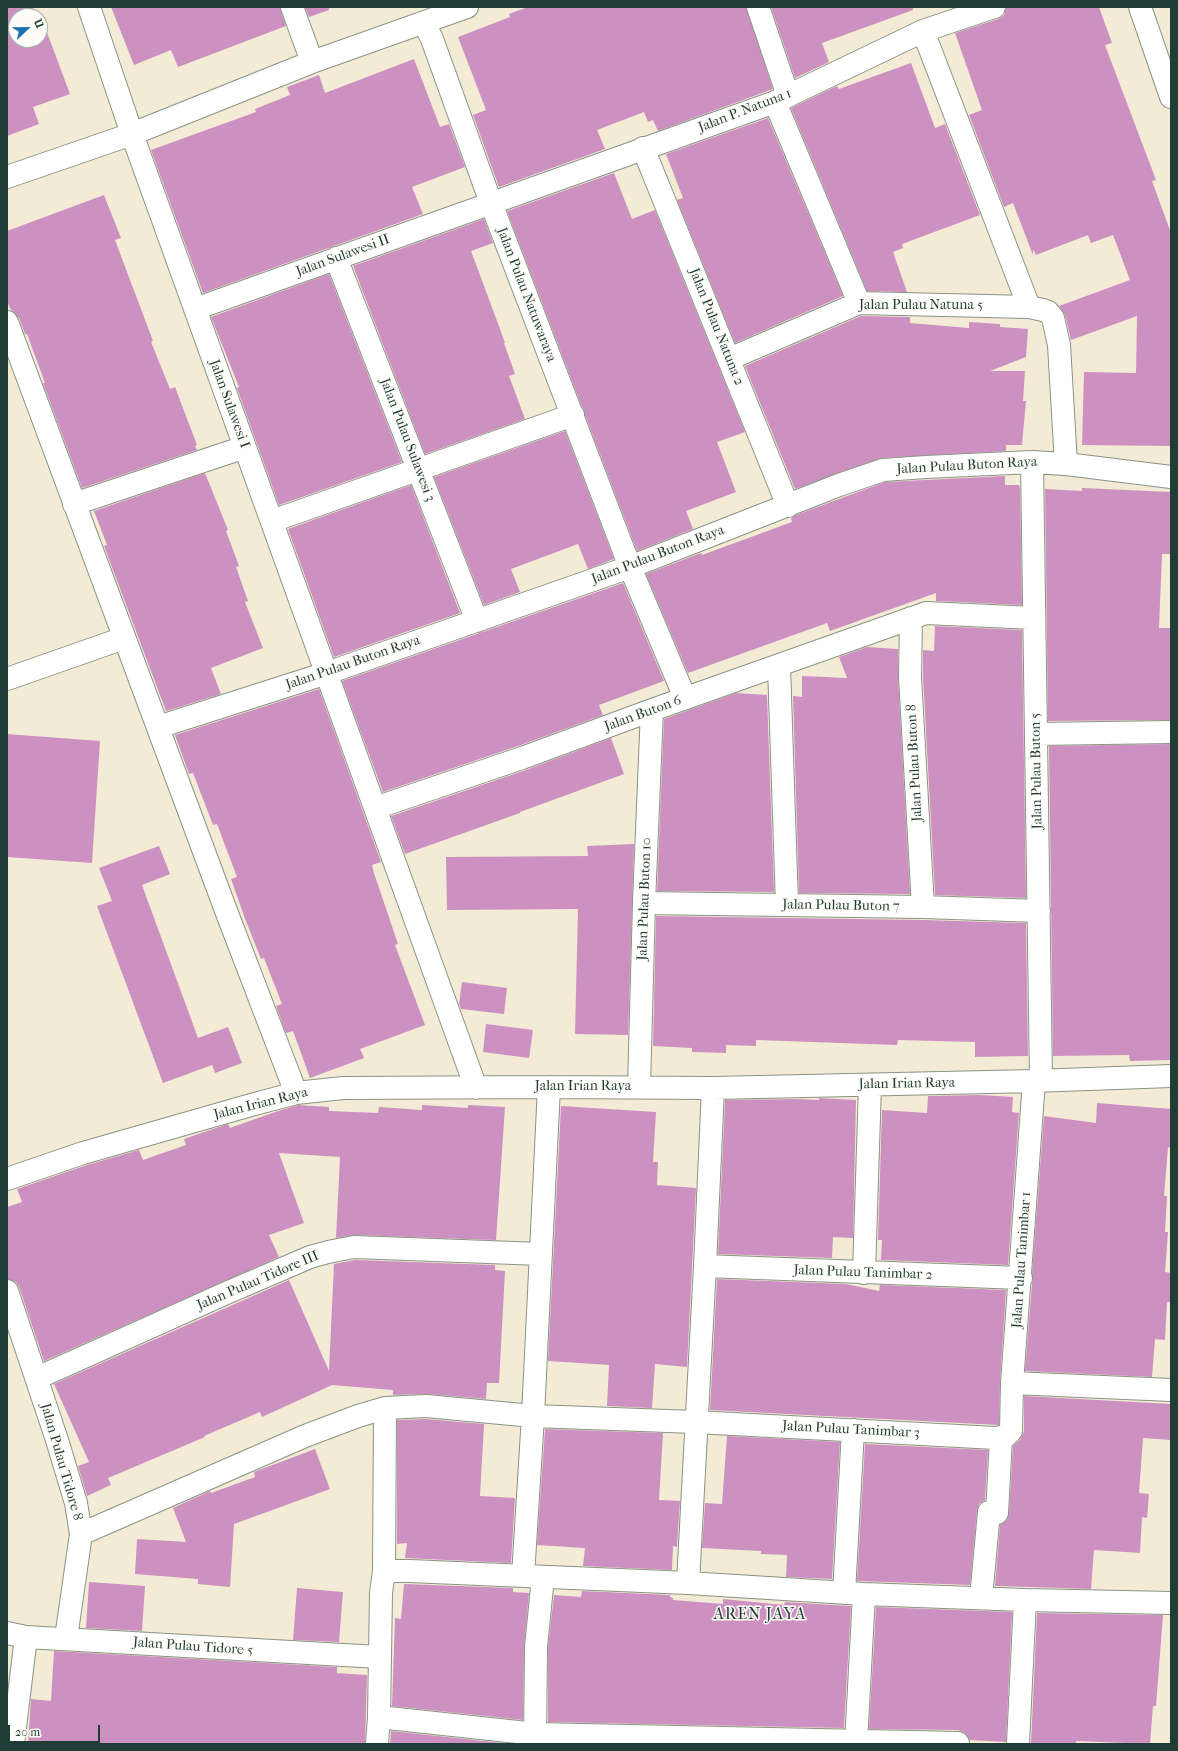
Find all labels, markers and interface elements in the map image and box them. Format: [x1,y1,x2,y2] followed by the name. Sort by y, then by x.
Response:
[8,8,48,48] north arrow
[31,17,46,30] text: U
[696,86,794,136] street label: Jalan P. Natuna 1
[493,225,559,365] street label: Jalan Pulau Natuwaraya
[294,231,392,281] street label: Jalan Sulawesi II
[685,266,747,388] street label: Jalan Pulau Natuna 2
[859,298,983,314] street label: Jalan Pulau Natuna 5
[205,357,253,451] street label: Jalan Sulawesi I
[376,376,438,504] street label: Jalan Pulau Sulawesi 3
[896,454,1038,478] street label: Jalan Pulau Buton Raya
[589,522,727,588] street label: Jalan Pulau Buton Raya
[284,632,422,694] street label: Jalan Pulau Buton Raya
[602,692,684,736] street label: Jalan Buton 6
[904,704,926,822] street label: Jalan Pulau Buton 8
[1028,713,1046,829] street label: Jalan Pulau Buton 5
[634,837,656,961] street label: Jalan Pulau Buton 10
[782,897,900,915] street label: Jalan Pulau Buton 7
[859,1075,955,1093] street label: Jalan Irian Raya
[535,1079,631,1095] street label: Jalan Irian Raya
[212,1084,310,1124] street label: Jalan Irian Raya
[1009,1191,1035,1329] street label: Jalan Pulau Tanimbar 1
[195,1248,321,1314] street label: Jalan Pulau Tidore III
[793,1262,933,1284] street label: Jalan Pulau Tanimbar 2
[36,1401,86,1523] street label: Jalan Pulau Tidore 8
[782,1418,920,1442] street label: Jalan Pulau Tanimbar 3
[714,1605,806,1625] district label: AREN JAYA
[132,1634,254,1660] street label: Jalan Pulau Tidore 5
[10,1717,102,1743] scale bar
[15,1725,40,1739] text: 20 m

